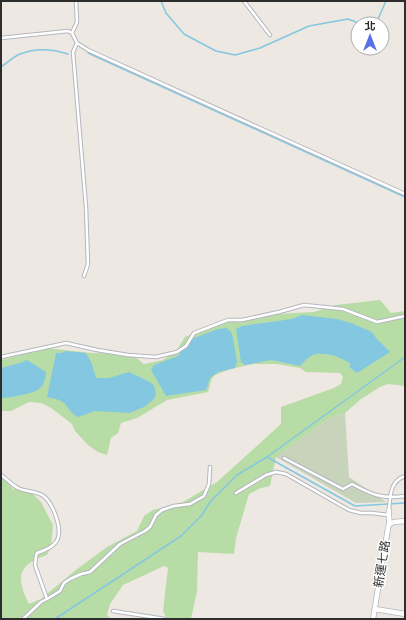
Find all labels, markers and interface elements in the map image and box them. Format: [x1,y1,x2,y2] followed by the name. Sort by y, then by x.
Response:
[350,16,390,56] north arrow
[365,19,376,33] text: 北
[370,539,394,589] street label: 新運七路

